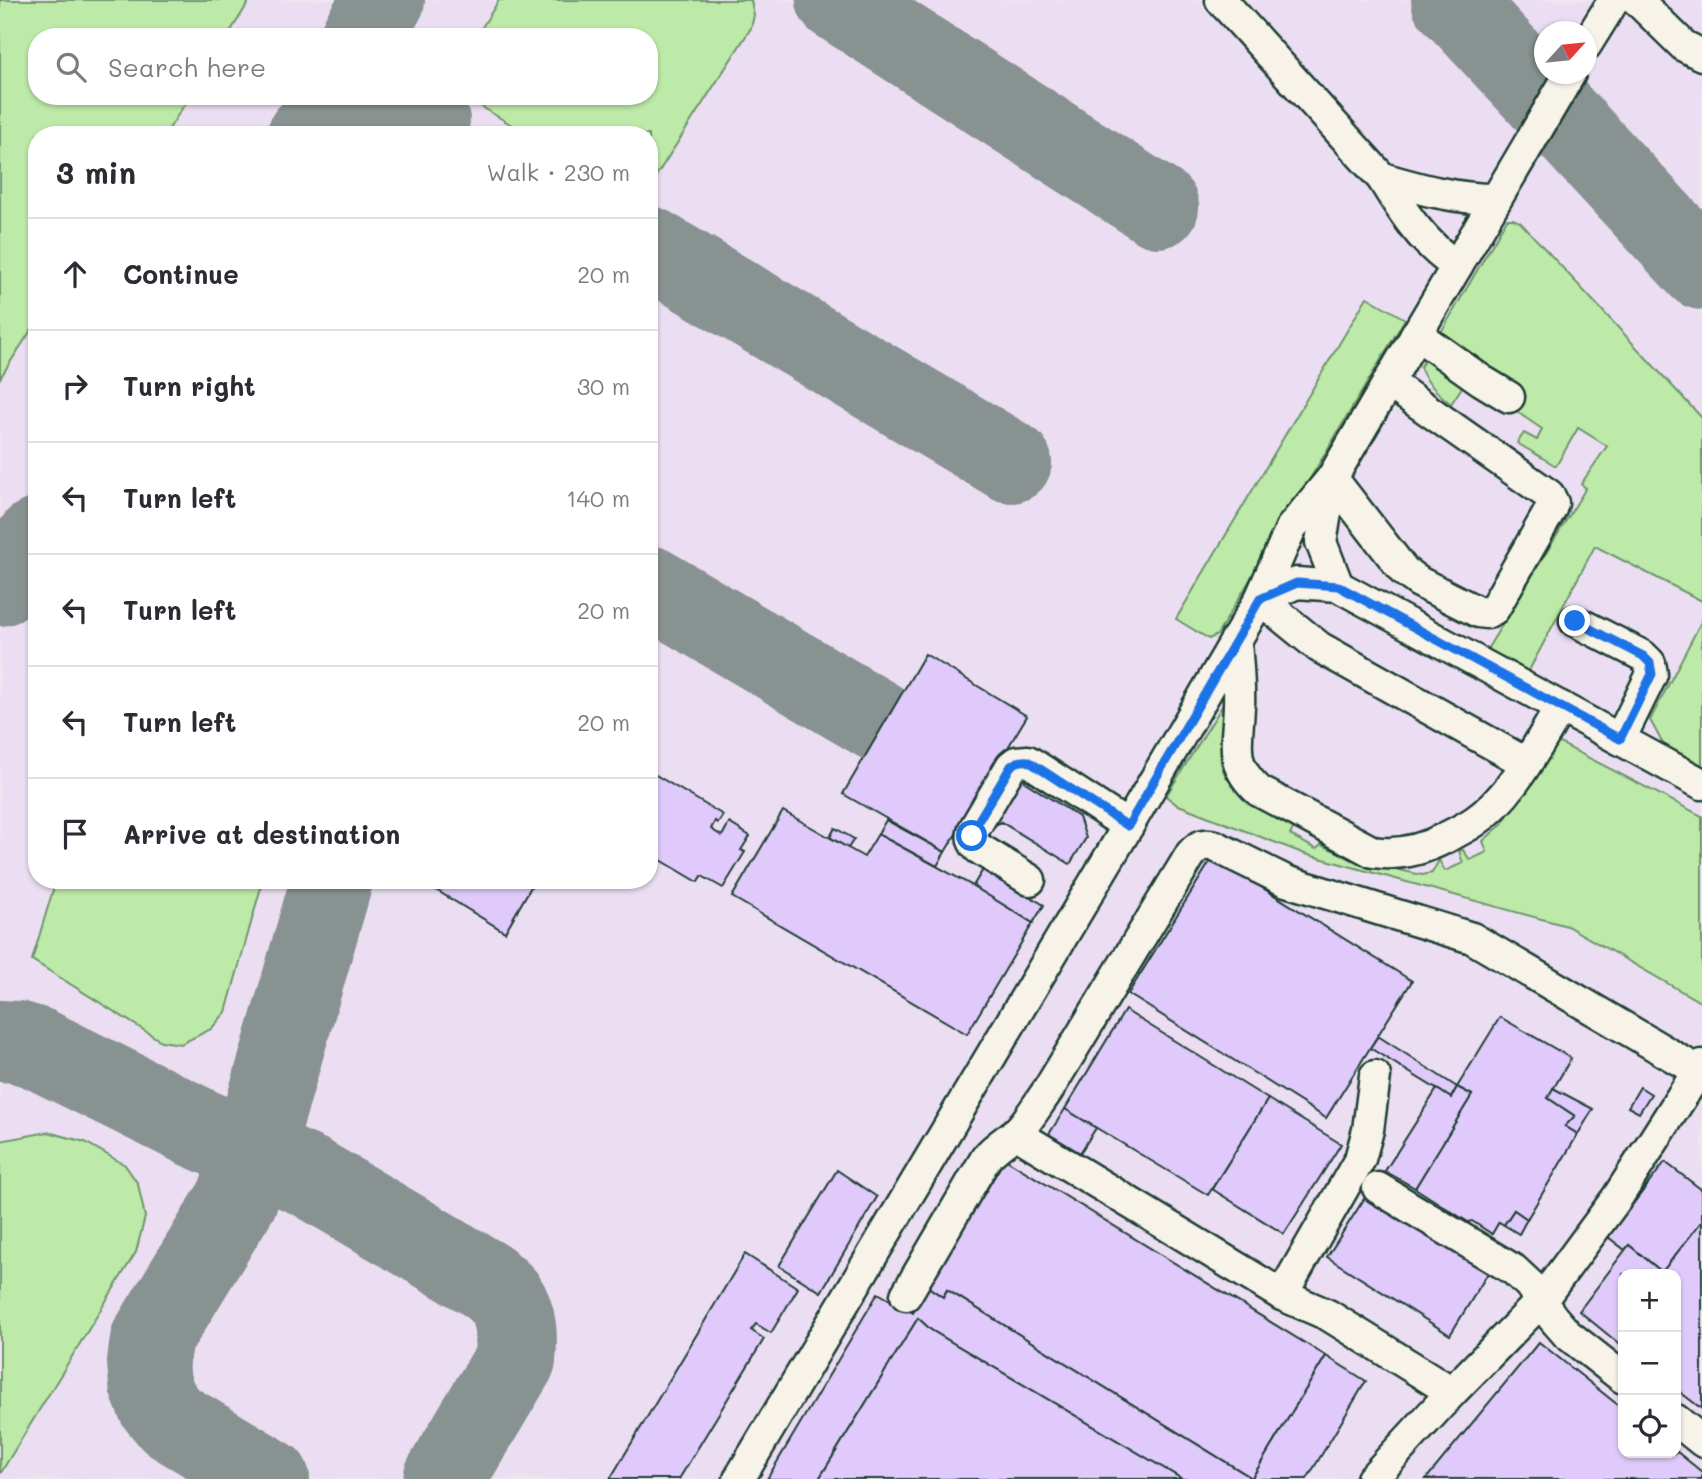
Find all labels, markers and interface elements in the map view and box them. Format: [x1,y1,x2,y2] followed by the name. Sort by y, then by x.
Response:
[1534,21,1597,84] north arrow
[28,28,658,105] search box
[52,48,90,86] icon: search
[108,50,266,84] text: Search here
[56,152,136,192] text: 3 min
[487,157,630,187] text: Walk · 230 m
[56,255,94,293] icon: ahead
[123,257,239,291] text: Continue
[577,259,630,289] text: 20 m
[56,367,94,405] icon: right
[123,369,256,403] text: Turn right
[577,371,630,401] text: 30 m
[56,479,94,517] icon: left
[123,481,236,515] text: Turn left
[566,483,630,513] text: 140 m
[56,591,94,629] icon: left
[123,593,236,627] text: Turn left
[577,595,630,625] text: 20 m
[1559,605,1590,636] route end
[56,703,94,741] icon: left
[123,705,236,739] text: Turn left
[577,707,630,737] text: 20 m
[56,815,94,853] icon: arrive
[123,817,400,851] text: Arrive at destination
[956,820,987,851] route start
[1618,1269,1681,1458] map controls
[1618,1269,1681,1332] button: +
[1618,1332,1681,1395] button: −
[1618,1395,1681,1458] button: locate

